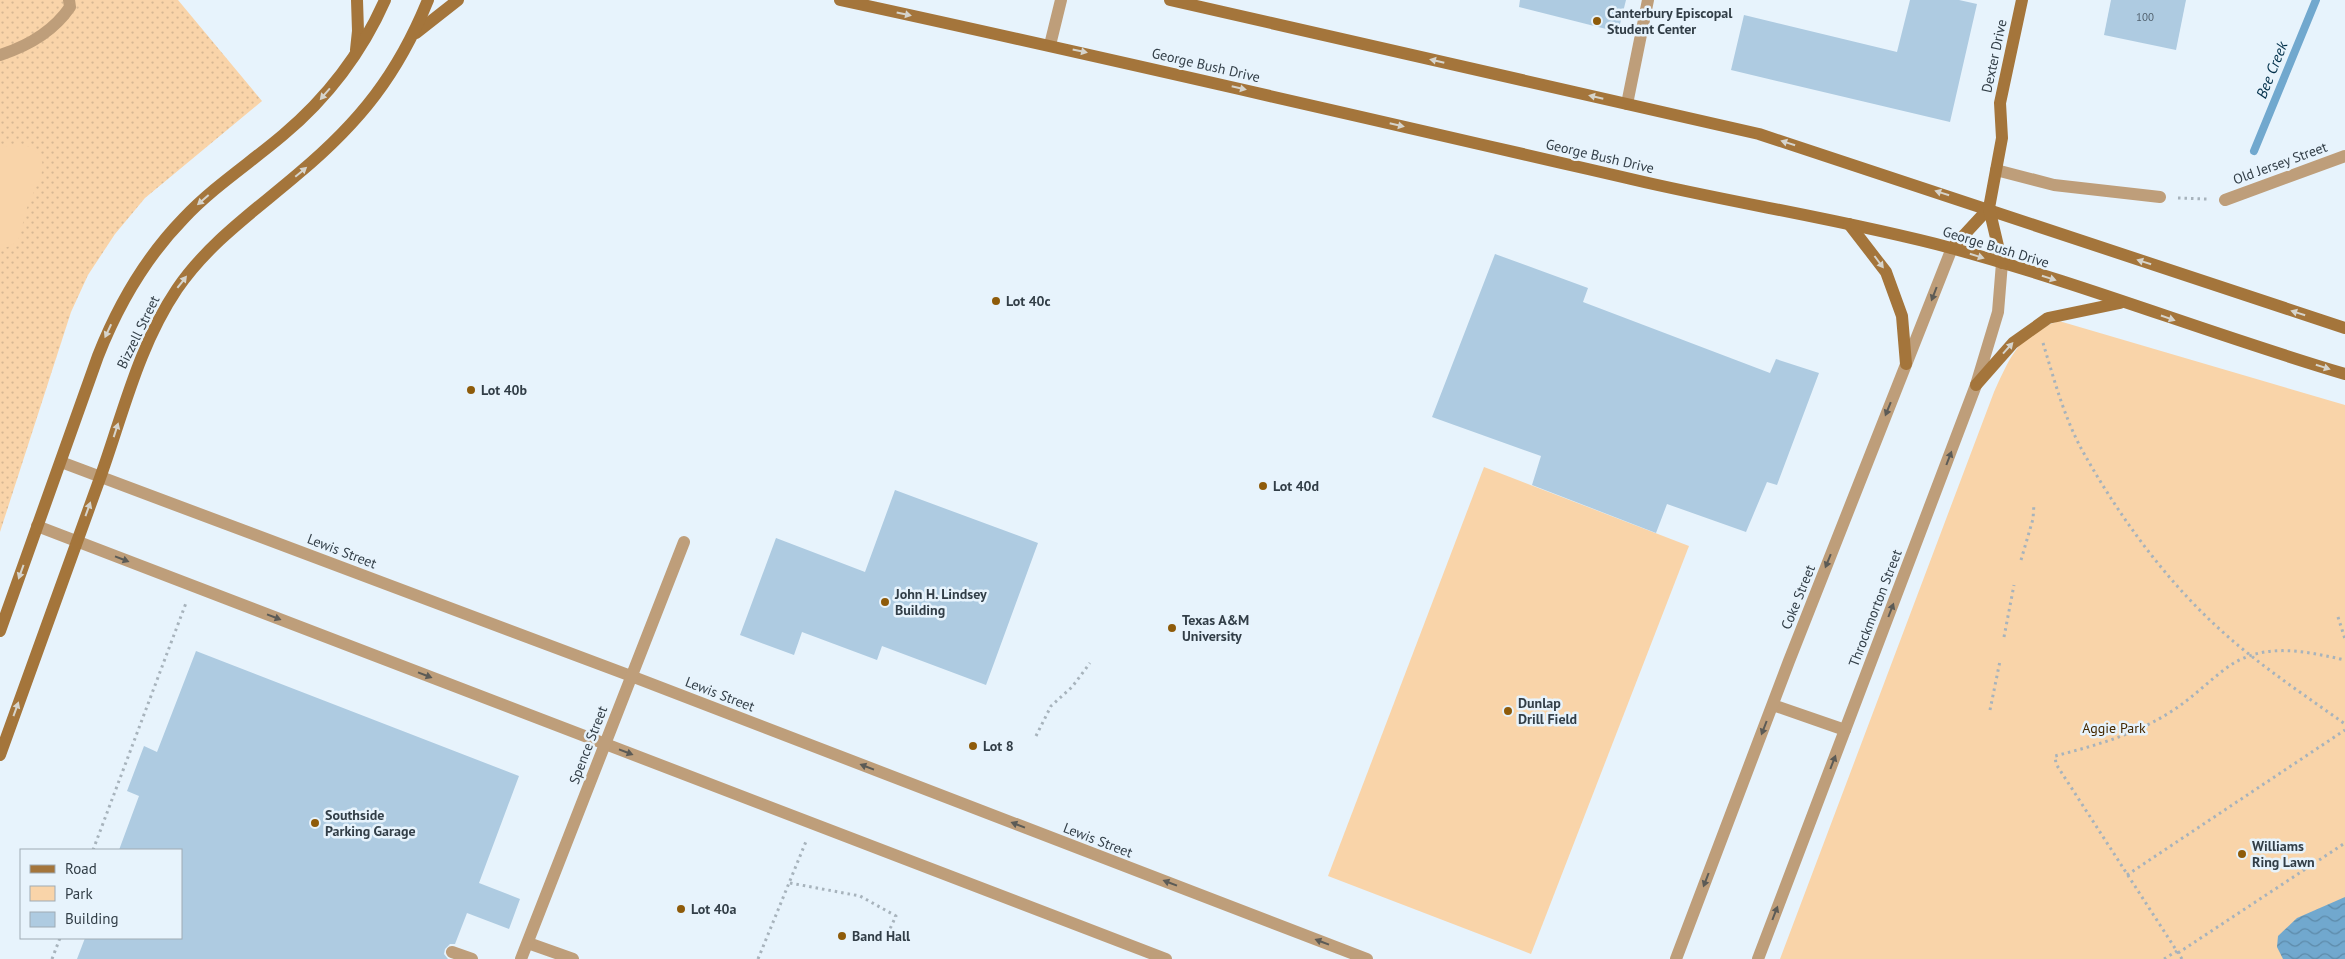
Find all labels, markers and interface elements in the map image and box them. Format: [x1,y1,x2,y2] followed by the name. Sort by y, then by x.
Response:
[1607,4,1733,38] place label: Canterbury Episcopal Student Center
[897,10,912,18] one-way arrow
[2136,10,2154,24] house number: 100
[1591,15,1603,27] marker: Canterbury Episcopal Student Center
[1977,18,2011,94] street label: Dexter Drive
[2252,38,2292,101] water label: Bee Creek
[1150,44,1262,86] street label: George Bush Drive
[1073,48,1089,56] one-way arrow
[1430,57,1445,65] one-way arrow
[1231,84,1246,92] one-way arrow
[319,87,331,99] one-way arrow
[1588,93,1603,101] one-way arrow
[1390,121,1405,129] one-way arrow
[1544,135,1656,177] street label: George Bush Drive
[2230,138,2330,188] street label: Old Jersey Street
[1780,139,1795,146] one-way arrow
[294,166,307,177] one-way arrow
[1935,189,1950,197] one-way arrow
[196,195,209,206] one-way arrow
[1941,222,2051,272] street label: George Bush Drive
[1970,252,1985,260] one-way arrow
[1873,255,1884,268] one-way arrow
[2137,258,2152,266] one-way arrow
[2041,275,2056,283] one-way arrow
[177,276,188,289] one-way arrow
[1930,286,1937,301] one-way arrow
[113,292,164,371] street label: Bizzell Street
[1006,292,1051,310] place label: Lot 40c
[990,295,1002,307] marker: Lot 40c
[2291,309,2306,317] one-way arrow
[2161,314,2176,322] one-way arrow
[104,324,112,338] one-way arrow
[2002,343,2014,355] one-way arrow
[2316,364,2331,372] one-way arrow
[481,381,528,399] place label: Lot 40b
[465,384,477,396] marker: Lot 40b
[1884,402,1891,417] one-way arrow
[112,422,120,437] one-way arrow
[1945,450,1953,465] one-way arrow
[1273,477,1319,495] place label: Lot 40d
[1257,480,1269,492] marker: Lot 40d
[85,502,93,516] one-way arrow
[305,530,379,573] street label: Lewis Street
[1844,547,1906,669] street label: Throckmorton Street
[1824,553,1832,568] one-way arrow
[115,555,130,563] one-way arrow
[1777,562,1819,632] street label: Coke Street
[17,565,25,580] one-way arrow
[894,585,987,619] place label: John H. Lindsey Building
[879,596,891,608] marker: John H. Lindsey Building
[1888,602,1895,617] one-way arrow
[1182,611,1249,645] place label: Texas A&M University
[266,614,281,621] one-way arrow
[1166,622,1178,634] marker: Texas A&M University
[418,672,433,679] one-way arrow
[683,673,757,716] street label: Lewis Street
[1518,694,1577,728] place label: Dunlap Drill Field
[12,701,20,716] one-way arrow
[565,703,611,787] street label: Spence Street
[1502,705,1514,717] marker: Dunlap Drill Field
[2082,719,2146,737] park label: Aggie Park
[1759,721,1767,736] one-way arrow
[983,737,1014,755] place label: Lot 8
[967,740,979,752] marker: Lot 8
[619,748,634,756] one-way arrow
[1830,754,1837,769] one-way arrow
[859,763,874,770] one-way arrow
[325,806,416,840] place label: Southside Parking Garage
[309,817,321,829] marker: Southside Parking Garage
[1061,819,1135,862] street label: Lewis Street
[1010,821,1025,829] one-way arrow
[2252,837,2315,871] place label: Williams Ring Lawn
[2236,848,2248,860] marker: Williams Ring Lawn
[20,849,182,939] legend
[65,859,97,878] text: Road
[1702,873,1709,888] one-way arrow
[1162,879,1177,887] one-way arrow
[65,884,93,903] text: Park
[691,900,737,918] place label: Lot 40a
[675,903,687,915] marker: Lot 40a
[1772,906,1780,921] one-way arrow
[65,909,119,928] text: Building
[852,927,911,945] place label: Band Hall
[836,930,848,942] marker: Band Hall
[1314,937,1329,945] one-way arrow

